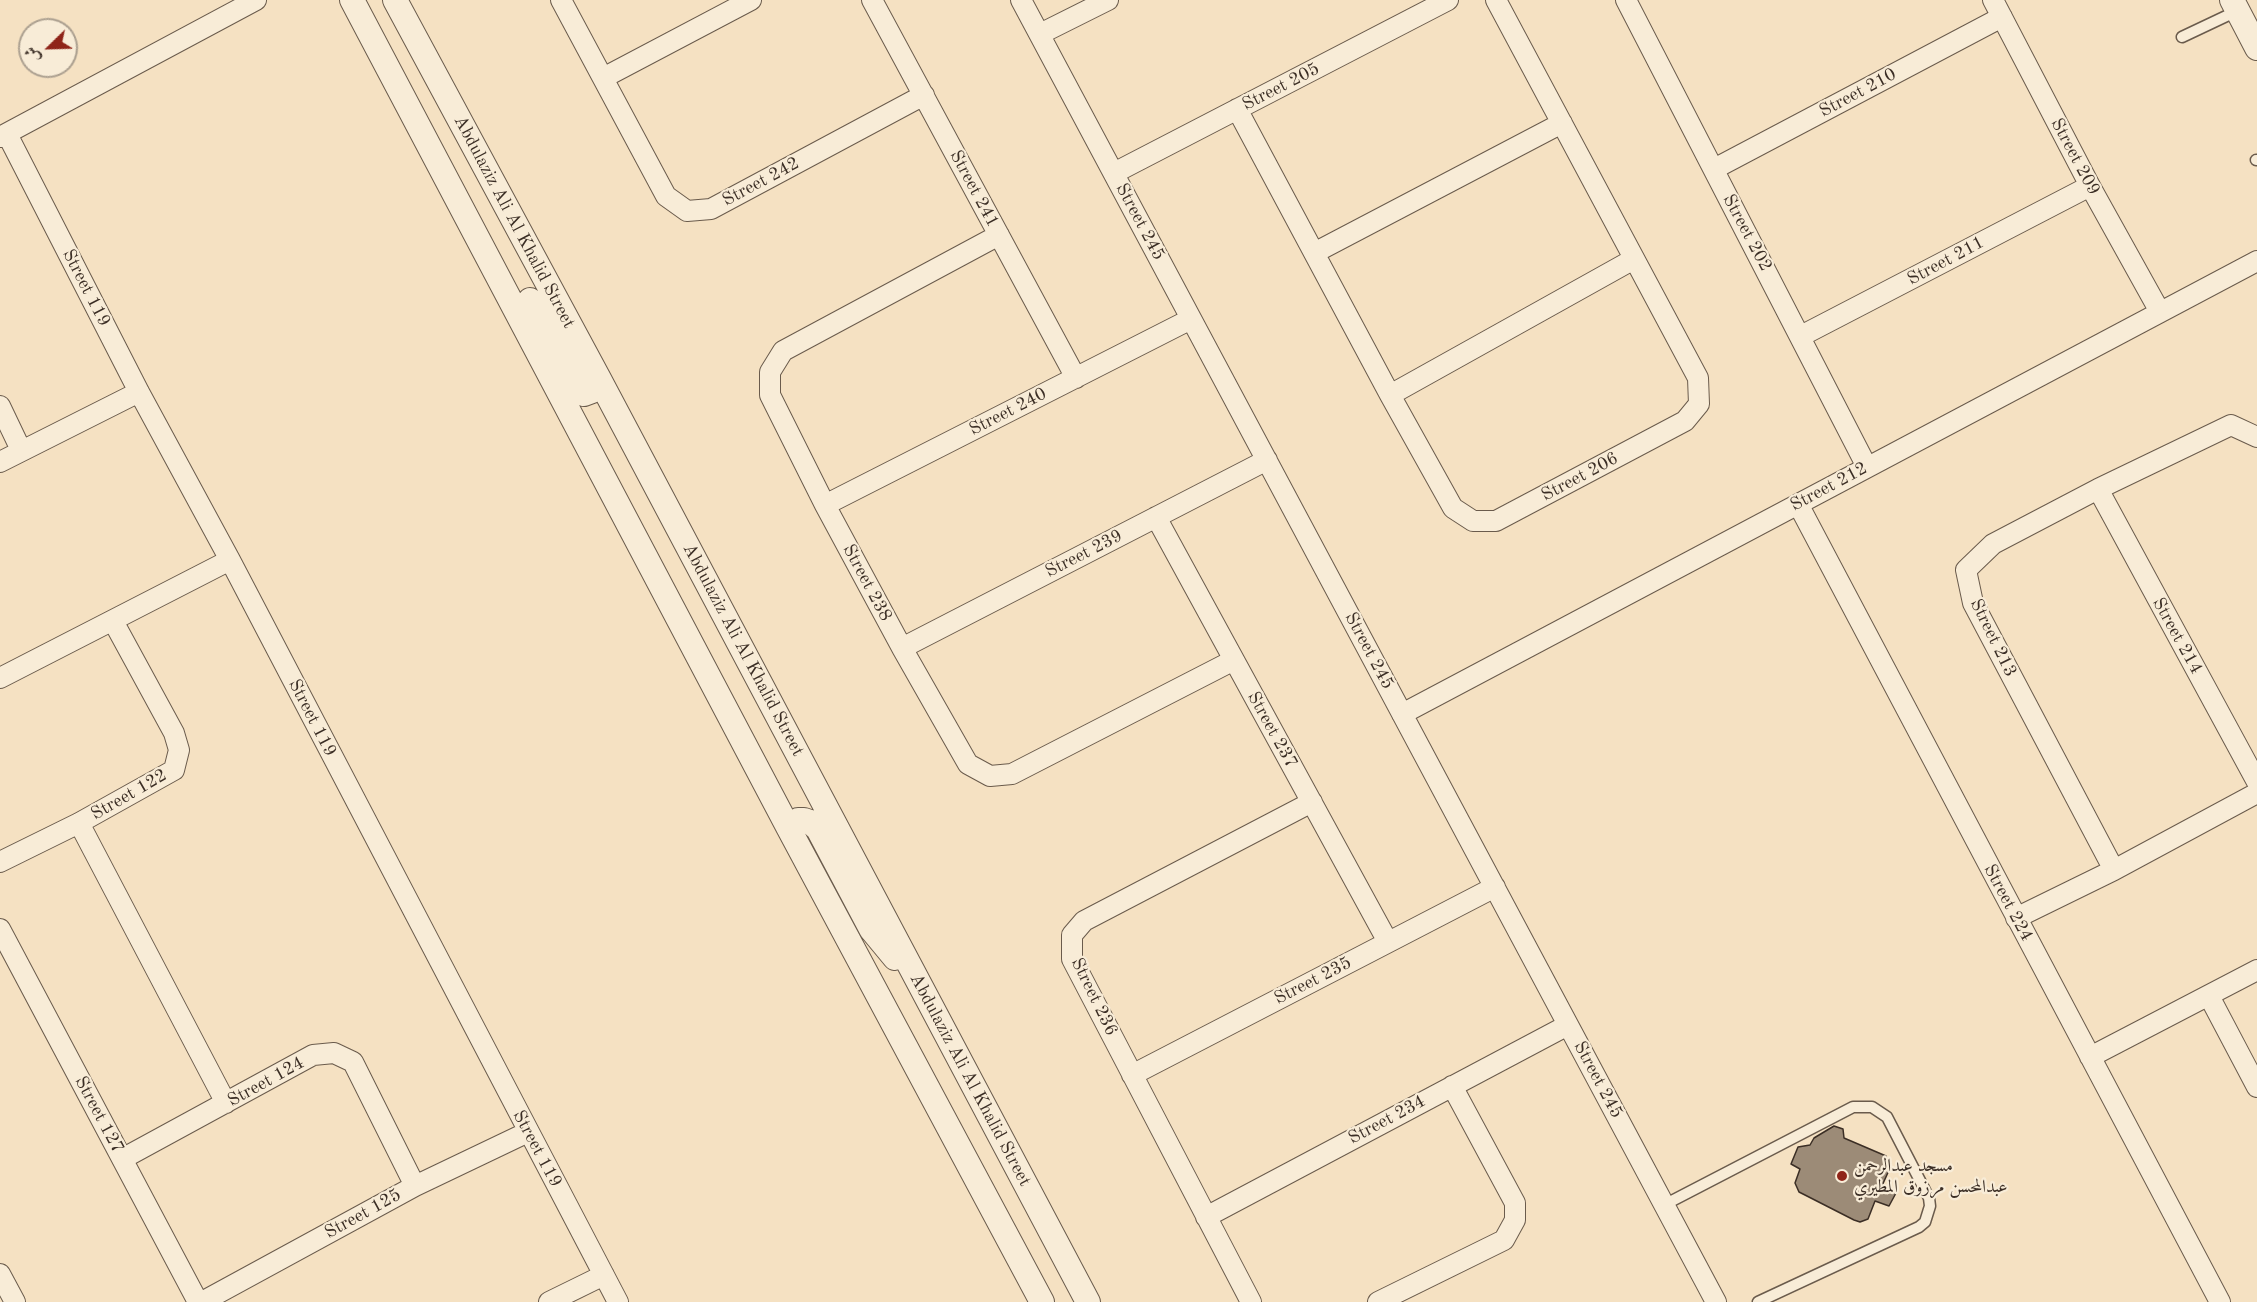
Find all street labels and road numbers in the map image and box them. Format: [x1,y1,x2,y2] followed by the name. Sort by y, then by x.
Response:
[1239,58,1323,116] street label: Street 205
[1816,64,1900,122] street label: Street 210
[449,112,579,332] street label: Abdulaziz Ali Al Khalid Street
[2046,115,2104,199] street label: Street 209
[945,147,1003,231] street label: Street 241
[719,153,803,211] street label: Street 242
[1111,180,1169,264] street label: Street 245
[1718,191,1776,275] street label: Street 202
[1904,232,1988,290] street label: Street 211
[57,246,115,330] street label: Street 119
[966,383,1050,441] street label: Street 240
[1538,448,1622,506] street label: Street 206
[1787,458,1871,516] street label: Street 212
[1042,525,1126,583] street label: Street 239
[678,540,808,760] street label: Abdulaziz Ali Al Khalid Street
[838,541,896,625] street label: Street 238
[2147,594,2207,678] street label: Street 214
[1965,595,2021,681] street label: Street 213
[1340,609,1398,693] street label: Street 245
[283,676,341,760] street label: Street 119
[1242,688,1302,772] street label: Street 237
[87,765,171,825] street label: Street 122
[1979,861,2037,945] street label: Street 224
[1271,952,1355,1010] street label: Street 235
[1066,954,1122,1040] street label: Street 236
[905,970,1035,1190] street label: Abdulaziz Ali Al Khalid Street
[1569,1038,1627,1122] street label: Street 245
[224,1052,308,1112] street label: Street 124
[70,1073,128,1157] street label: Street 127
[1345,1091,1429,1149] street label: Street 234
[508,1107,566,1191] street label: Street 119
[321,1184,405,1244] street label: Street 125

